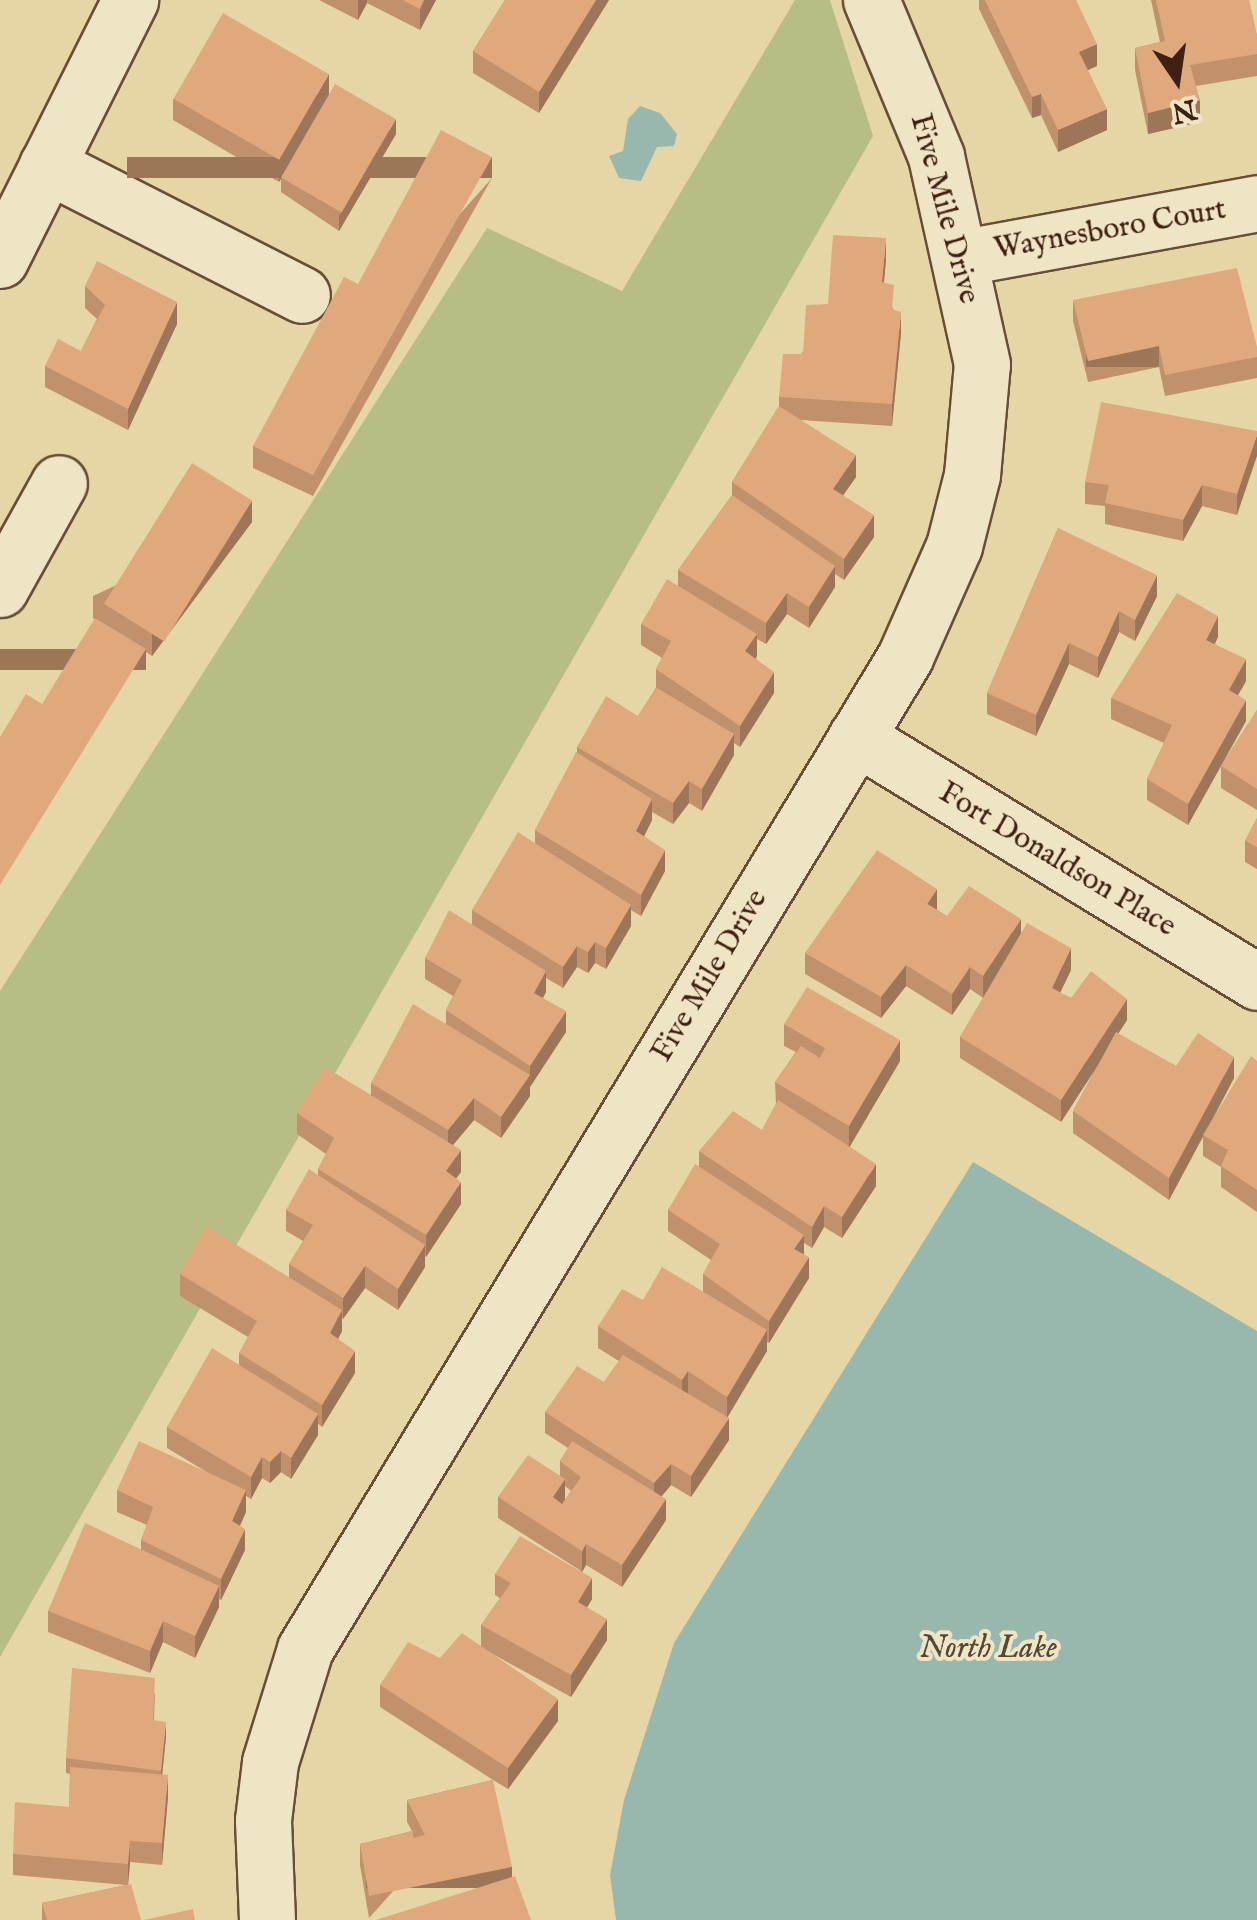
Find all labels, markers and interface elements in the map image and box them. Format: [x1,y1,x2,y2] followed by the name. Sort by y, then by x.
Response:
[1127,30,1227,130] north arrow
[1168,90,1200,129] text: N
[901,110,987,308] street label: Five Mile Drive
[991,192,1229,268] street label: Waynesboro Court
[932,775,1182,945] street label: Fort Donaldson Place
[644,883,776,1069] street label: Five Mile Drive
[919,1630,1057,1668] water label: North Lake

